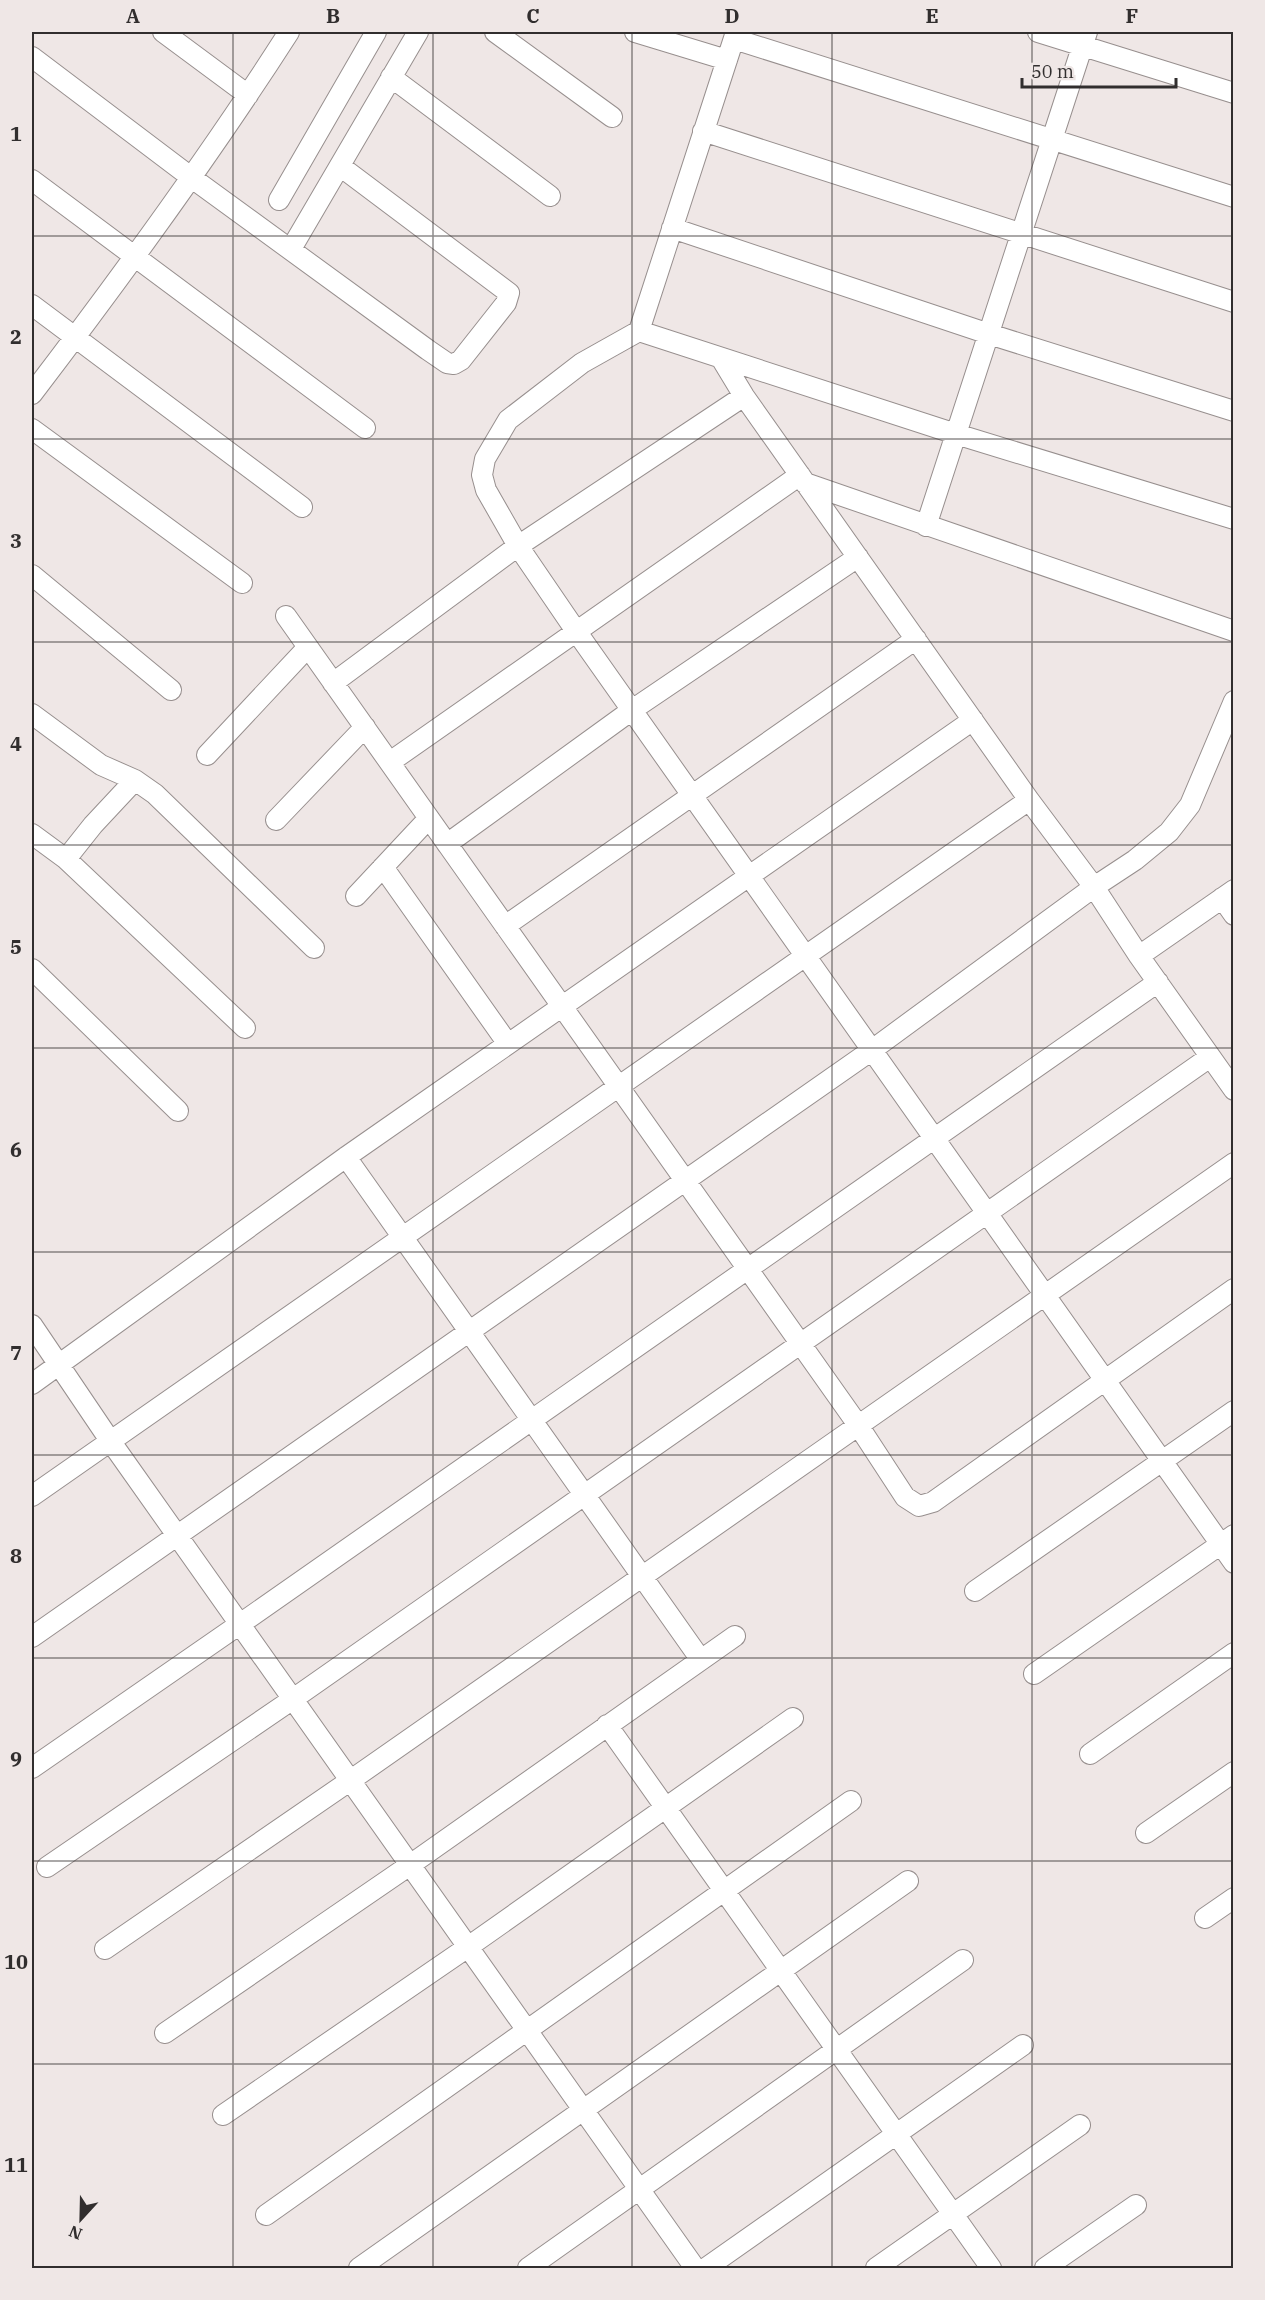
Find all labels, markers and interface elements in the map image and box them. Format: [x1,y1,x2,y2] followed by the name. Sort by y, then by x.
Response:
[126,2,140,29] text: A
[326,2,340,29] text: B
[526,2,540,29] text: C
[724,2,740,29] text: D
[925,2,939,29] text: E
[1126,2,1138,29] text: F
[1022,51,1176,89] scale bar
[1031,60,1074,83] text: 50 m
[10,120,22,147] text: 1
[10,323,22,350] text: 2
[10,527,22,554] text: 3
[10,730,22,757] text: 4
[10,933,22,960] text: 5
[10,1136,22,1163] text: 6
[10,1339,22,1366] text: 7
[10,1542,22,1569] text: 8
[10,1745,22,1772] text: 9
[4,1948,28,1975] text: 10
[4,2151,28,2178] text: 11
[51,2189,111,2249] north arrow
[66,2221,85,2245] text: N

